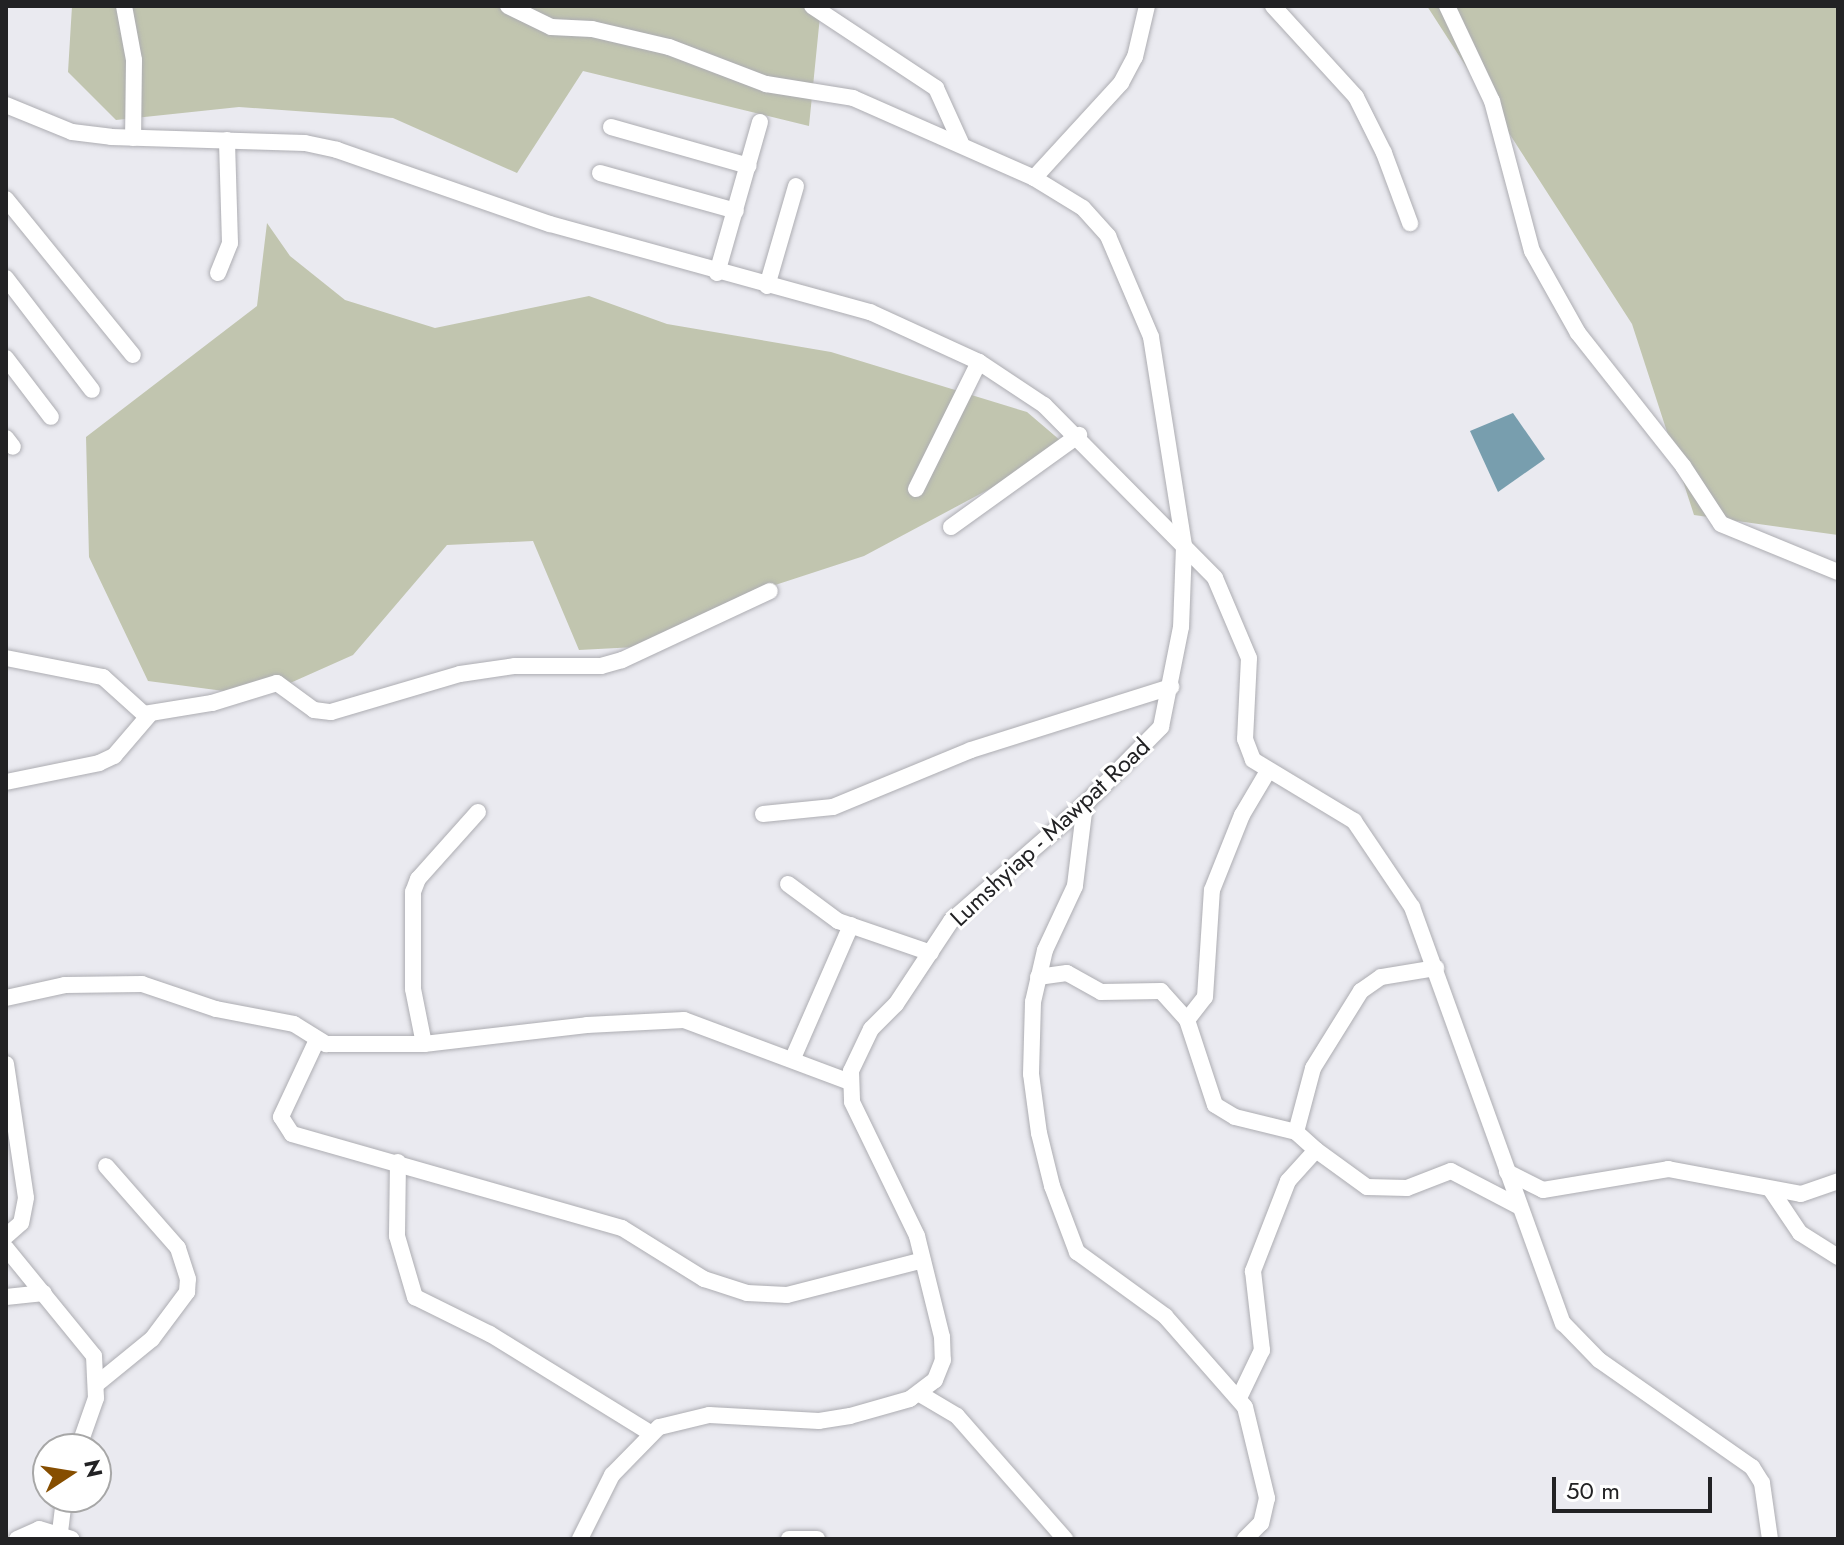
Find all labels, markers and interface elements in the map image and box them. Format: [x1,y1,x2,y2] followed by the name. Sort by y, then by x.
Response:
[944,732,1156,932] street label: Lumshyiap - Mawpat Road
[32,1433,112,1513] north arrow
[76,1457,111,1480] text: N
[1556,1461,1716,1511] scale bar
[1566,1473,1620,1508] text: 50 m

